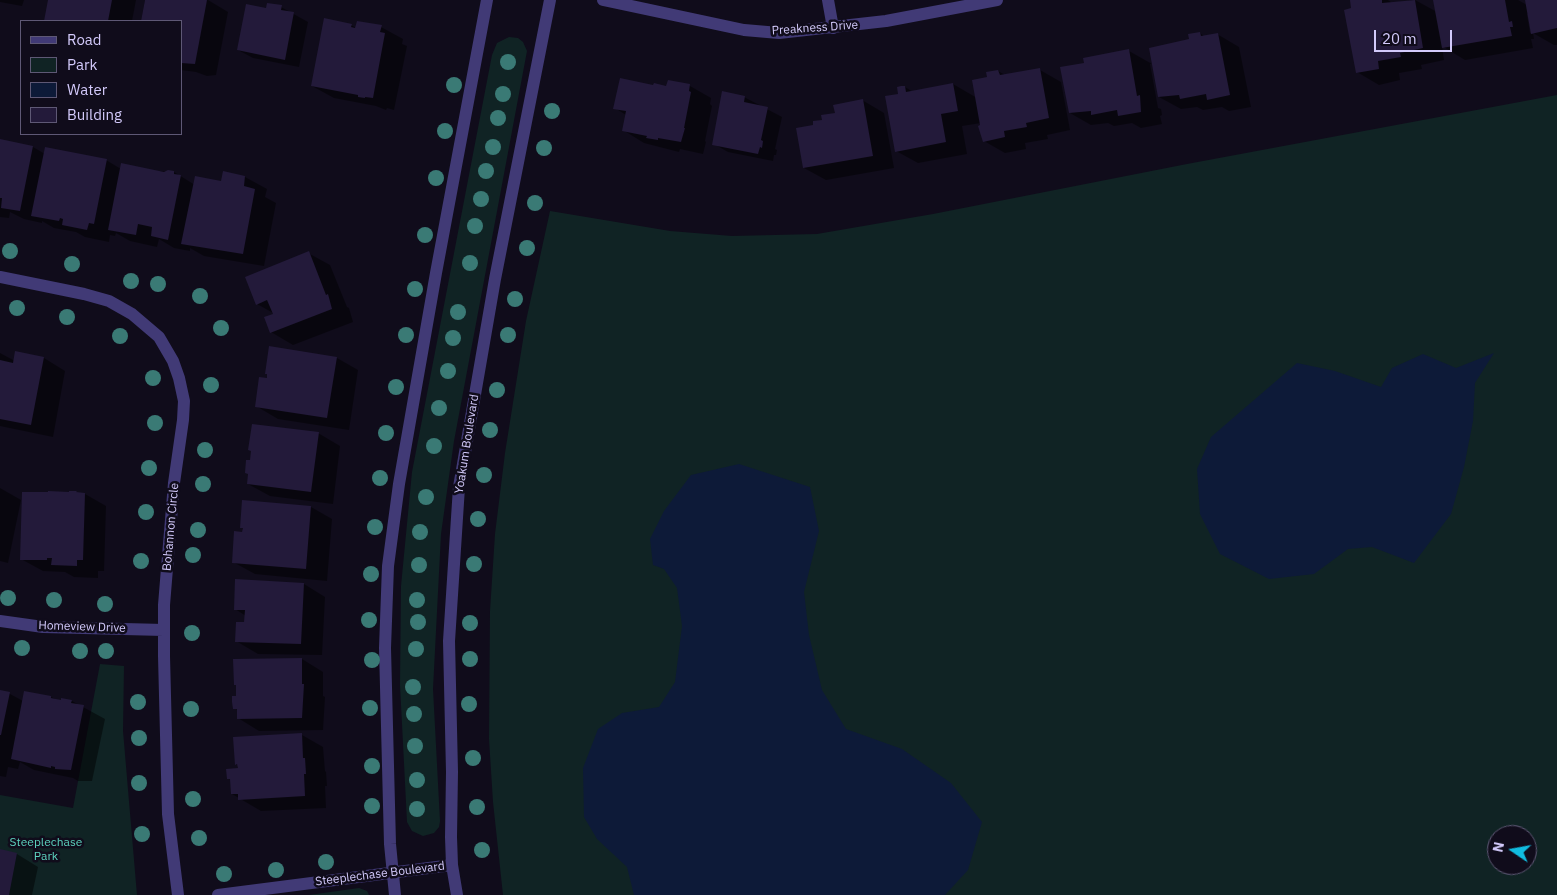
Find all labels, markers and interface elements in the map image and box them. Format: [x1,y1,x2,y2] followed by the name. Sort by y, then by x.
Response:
[771,18,859,38] street label: Preakness Drive
[20,20,182,135] legend
[1377,20,1454,52] scale bar
[1382,29,1417,48] text: 20 m
[67,30,102,49] text: Road
[67,55,97,74] text: Park
[67,80,107,99] text: Water
[67,105,122,124] text: Building
[452,393,482,495] street label: Yoakum Boulevard
[160,482,182,572] street label: Bohannon Circle
[38,618,126,636] street label: Homeview Drive
[1487,825,1537,875] north arrow
[10,836,82,864] park label: Steeplechase Park
[1488,840,1508,854] text: N
[314,859,446,889] street label: Steeplechase Boulevard

